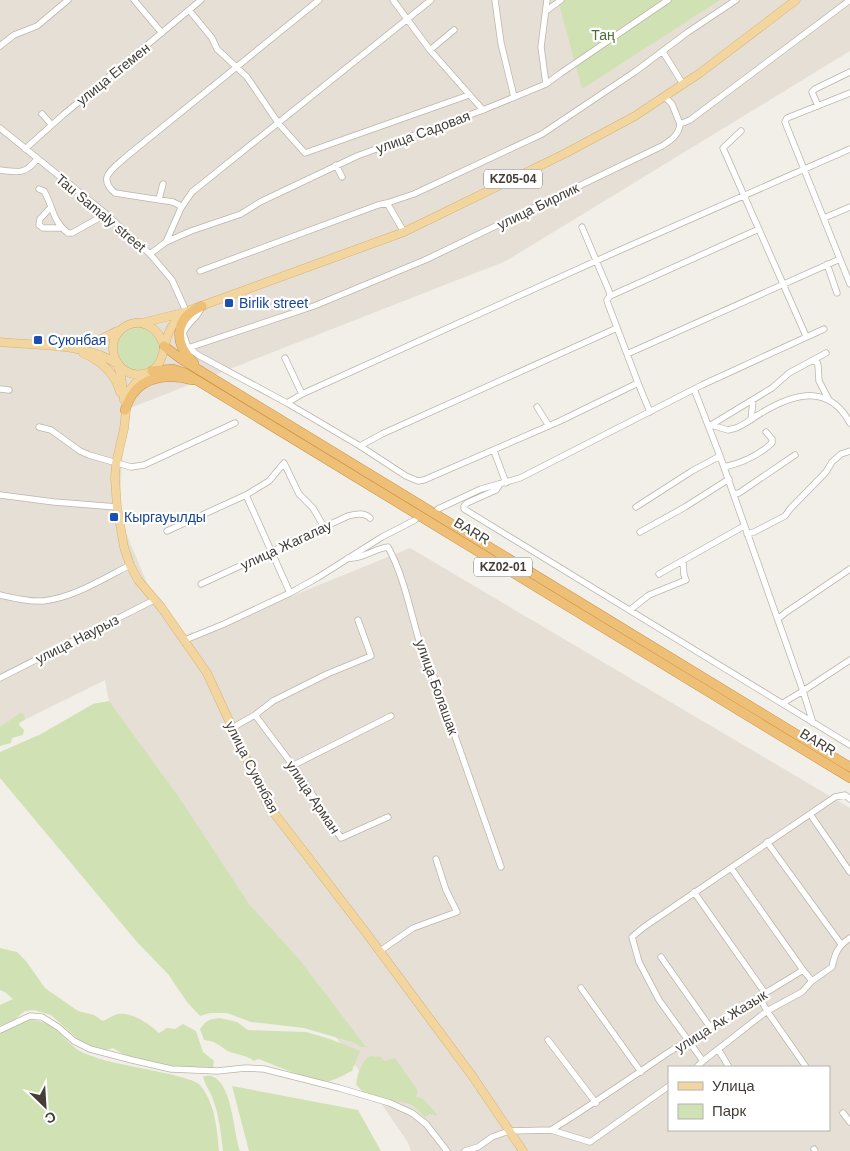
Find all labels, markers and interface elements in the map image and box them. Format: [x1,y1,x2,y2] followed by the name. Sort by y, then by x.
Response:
[591,27,615,43] park label: Таң
[73,40,153,108] street label: улица Егемен
[374,108,472,156] street label: улица Садовая
[484,170,542,188] road number: KZ05-04
[53,171,149,255] street label: Tau Samaly street
[495,179,582,233] street label: улица Бирлик
[239,295,308,311] place label: Birlik street
[223,297,235,309] marker: Birlik street
[48,332,106,348] place label: Суюнбая
[32,334,44,346] marker: Суюнбая
[124,509,206,525] place label: Кыргауылды
[108,511,120,523] marker: Кыргауылды
[451,514,493,548] street label: BARR
[238,517,334,573] street label: улица Жагалау
[474,558,532,576] road number: KZ02-01
[33,611,121,667] street label: улица Наурыз
[412,637,462,738] street label: улица Болашак
[222,718,282,816] street label: улица Суюнбая
[797,725,839,759] street label: BARR
[283,757,343,837] street label: улица Арман
[672,986,771,1056] street label: улица Ак Жазык
[668,1066,830,1131] legend
[712,1077,755,1094] text: Улица
[20,1081,70,1131] north arrow
[712,1102,746,1119] text: Парк
[43,1108,58,1127] text: С

